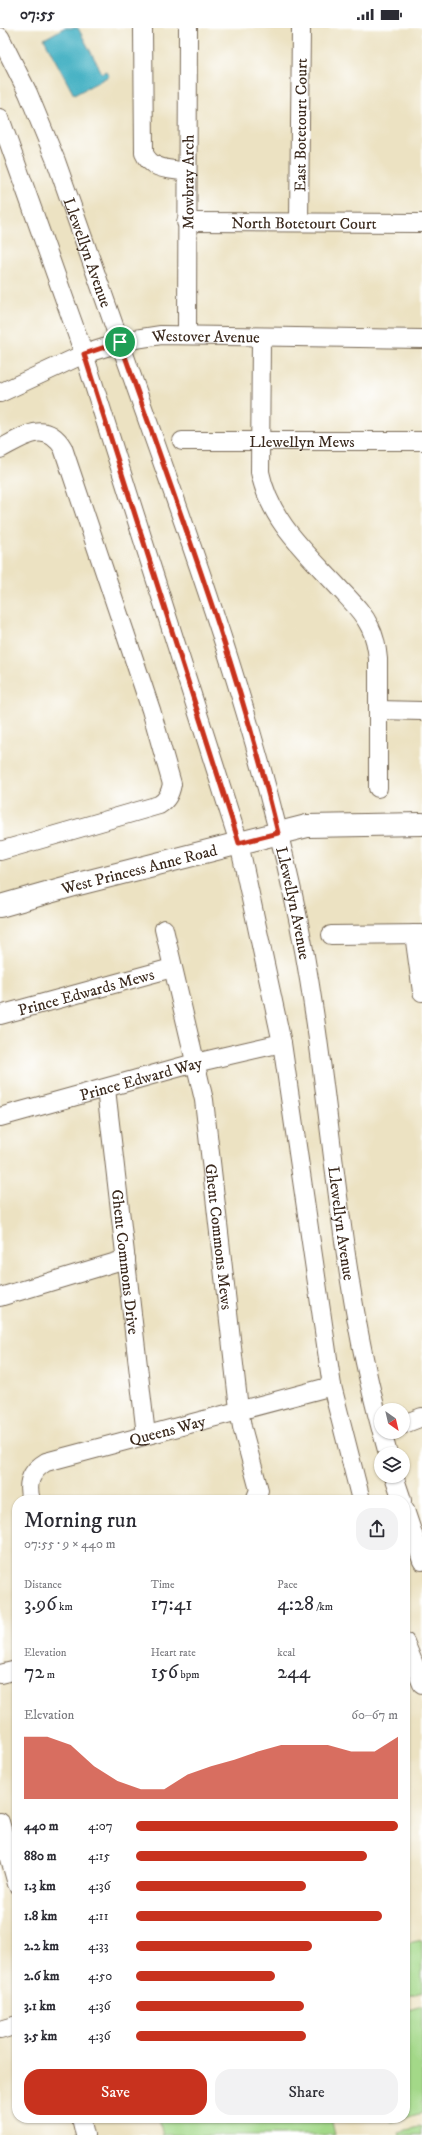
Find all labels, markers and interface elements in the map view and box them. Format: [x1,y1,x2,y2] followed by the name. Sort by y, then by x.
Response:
[20,5,55,24] text: 07:55
[290,58,312,192] street label: East Botetourt Court
[178,134,199,230] street label: Mowbray Arch
[59,195,116,311] street label: Llewellyn Avenue
[231,213,377,234] street label: North Botetourt Court
[103,325,137,359] pin
[150,325,260,348] street label: Westover Avenue
[109,331,131,353] icon: arrive
[249,432,355,452] street label: Llewellyn Mews
[58,840,219,899] street label: West Princess Anne Road
[271,845,315,962] street label: Llewellyn Avenue
[16,964,156,1021] street label: Prince Edwards Mews
[77,1053,204,1105] street label: Prince Edward Way
[200,1162,237,1311] street label: Ghent Commons Mews
[323,1165,359,1282] street label: Llewellyn Avenue
[107,1188,143,1336] street label: Ghent Commons Drive
[374,1403,410,1439] north arrow
[374,1403,410,1483] map controls
[127,1411,208,1450] street label: Queens Way
[374,1447,410,1483] button: layers
[24,1507,137,1534] text: Morning run
[356,1508,398,1550] button: share
[24,1536,116,1552] text: 07:55 · 9 × 440 m
[24,1578,62,1592] text: Distance
[151,1578,175,1592] text: Time
[277,1578,298,1592] text: Pace
[24,1592,57,1617] text: 3.96
[151,1592,193,1617] text: 17:41
[277,1592,314,1617] text: 4:28
[57,1600,73,1614] text: km
[314,1600,333,1614] text: /km
[24,1646,67,1660] text: Elevation
[151,1646,196,1660] text: Heart rate
[277,1646,295,1660] text: kcal
[24,1660,44,1685] text: 72
[151,1660,178,1685] text: 156
[277,1660,310,1685] text: 244
[44,1668,55,1682] text: m
[178,1668,200,1682] text: bpm
[24,1707,74,1723] text: Elevation
[351,1707,398,1723] text: 60–67 m
[24,1818,59,1834] text: 440 m
[88,1818,113,1834] text: 4:07
[24,1848,57,1864] text: 880 m
[88,1848,110,1864] text: 4:15
[24,1878,56,1894] text: 1.3 km
[88,1878,111,1894] text: 4:36
[24,1908,57,1924] text: 1.8 km
[88,1908,108,1924] text: 4:11
[24,1938,59,1954] text: 2.2 km
[88,1938,109,1954] text: 4:33
[24,1968,59,1984] text: 2.6 km
[88,1968,112,1984] text: 4:50
[24,1998,56,2014] text: 3.1 km
[88,1998,111,2014] text: 4:36
[24,2028,57,2044] text: 3.5 km
[88,2028,111,2044] text: 4:36
[24,2069,207,2115] button: Save
[215,2069,398,2115] button: Share

